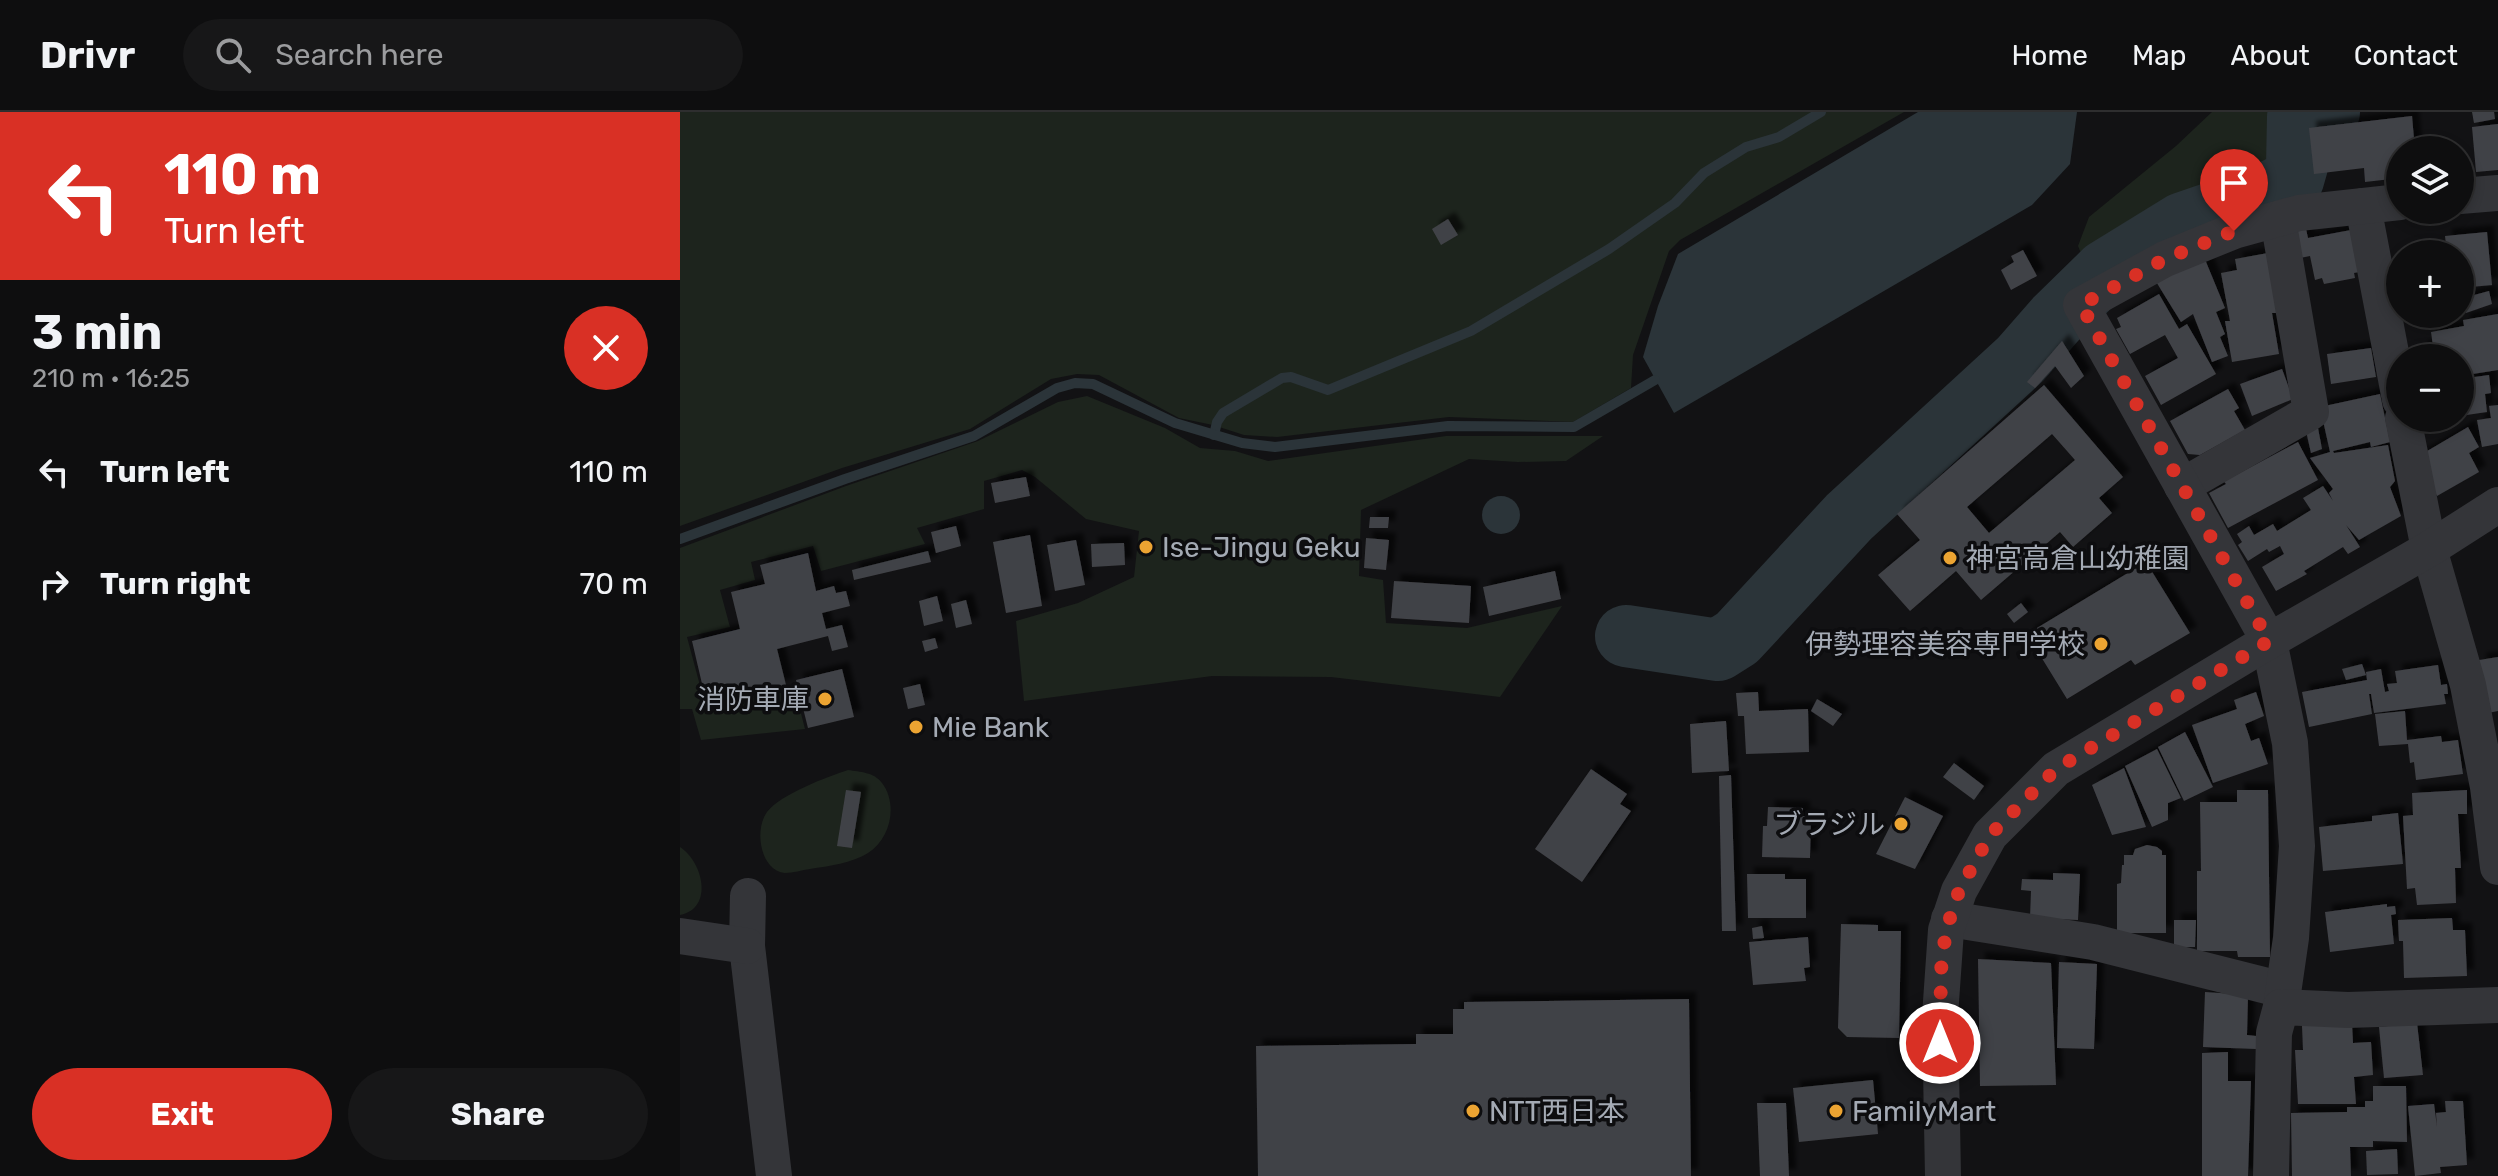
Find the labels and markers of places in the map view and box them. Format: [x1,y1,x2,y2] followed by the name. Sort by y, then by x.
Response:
[2200,149,2268,231] pin
[1162,531,1361,564] place label: Ise-Jingu Geku
[1137,538,1155,556] marker: Ise-Jingu Geku
[1966,542,2190,575] place label: 神宮高倉山幼稚園
[1941,549,1959,567] marker: 神宮高倉山幼稚園
[1805,628,2085,661] place label: 伊勢理容美容専門学校
[2092,635,2110,653] marker: 伊勢理容美容専門学校
[697,683,809,716] place label: 消防車庫
[816,690,834,708] marker: 消防車庫
[932,711,1050,744] place label: Mie Bank
[907,718,925,736] marker: Mie Bank
[1774,808,1885,841] place label: ブラジル
[1892,815,1910,833] marker: ブラジル
[1489,1095,1625,1128] place label: NTT西日本
[1852,1095,1996,1128] place label: FamilyMart
[1464,1102,1482,1120] marker: NTT西日本
[1827,1102,1845,1120] marker: FamilyMart

